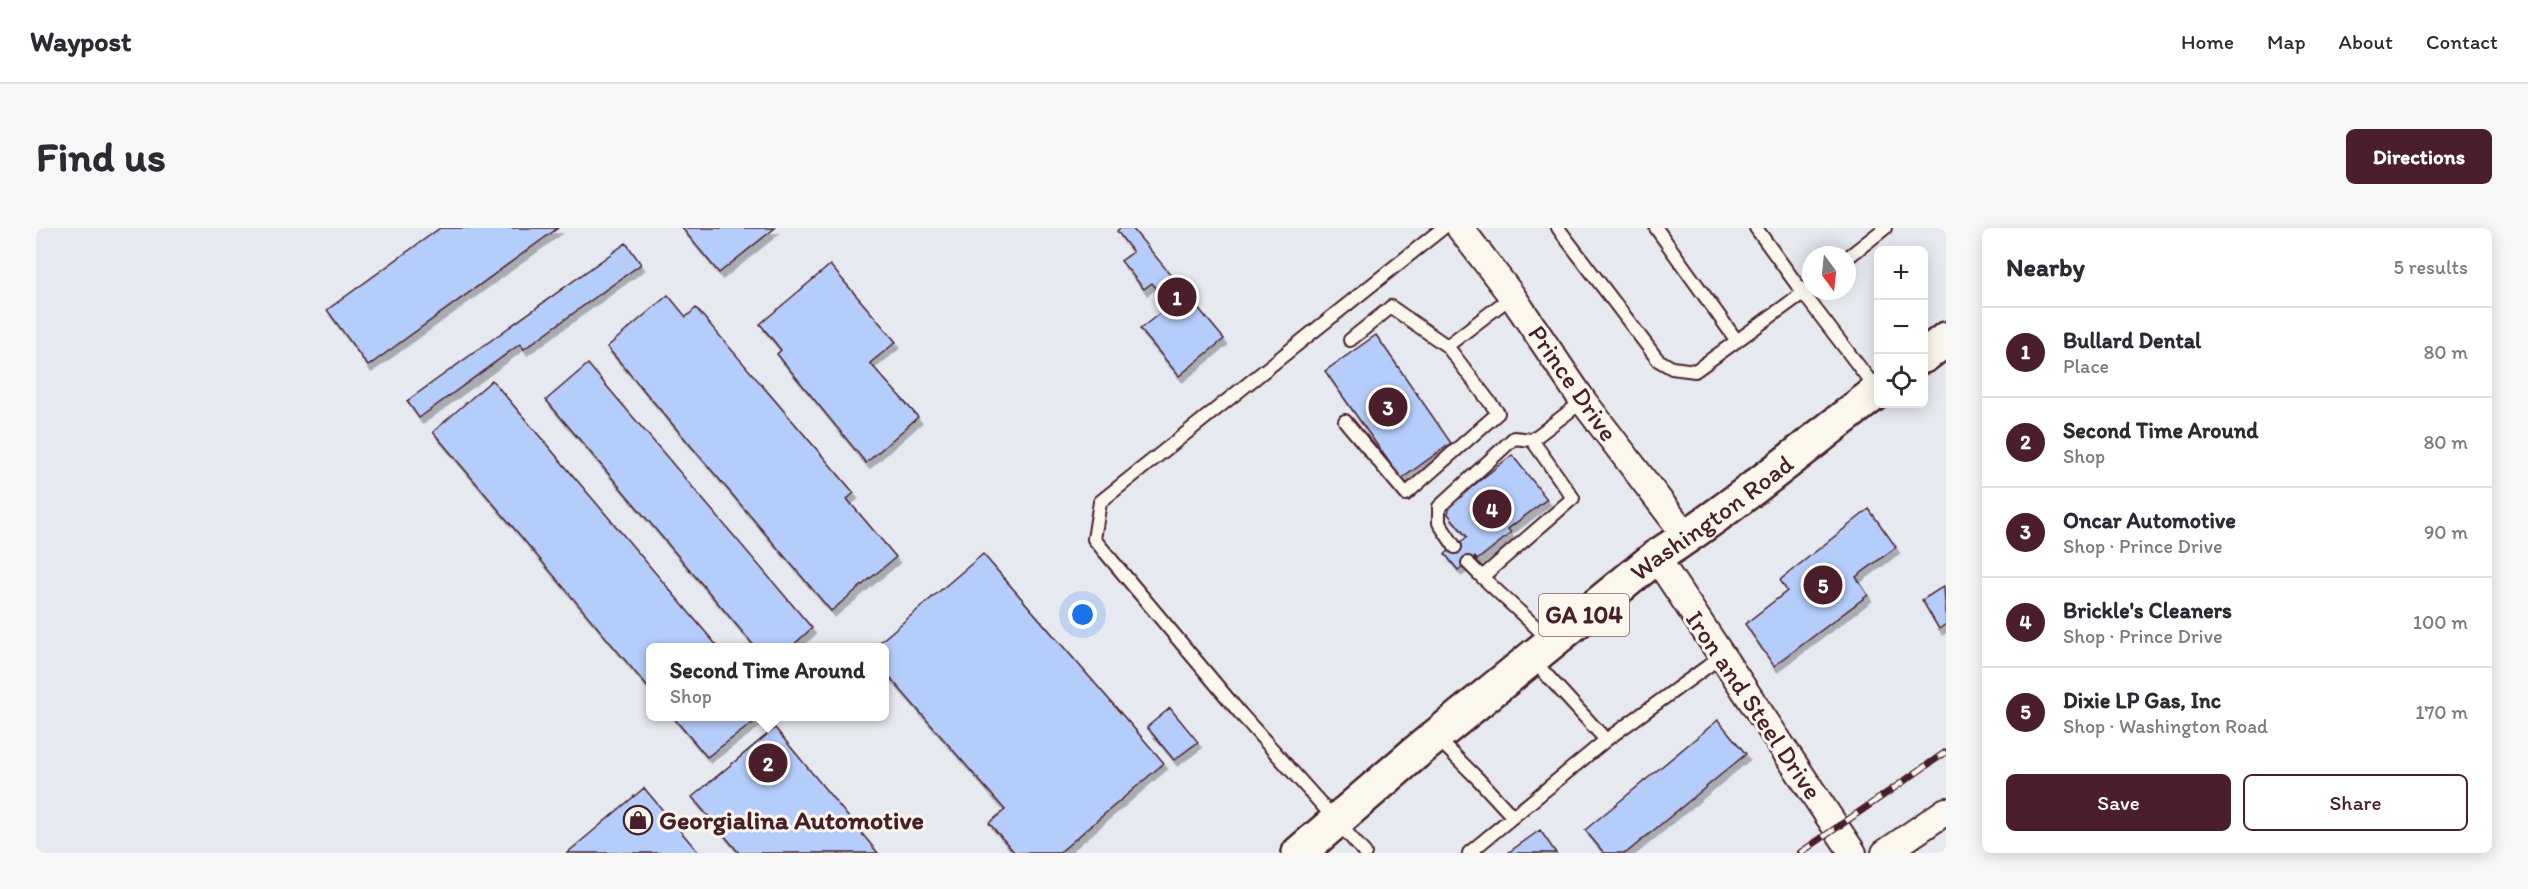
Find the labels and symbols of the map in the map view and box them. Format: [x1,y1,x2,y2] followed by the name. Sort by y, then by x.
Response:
[1802,246,1856,300] north arrow
[1158,274,1196,320] pin: 1
[1521,319,1625,447] street label: Prince Drive
[1368,384,1408,429] pin: 3
[1624,447,1800,588] street label: Washington Road
[1472,486,1512,532] pin: 4
[1804,562,1842,608] pin: 5
[1539,594,1629,636] road number: GA 104
[1068,600,1097,629] your location
[1679,604,1829,806] street label: Iron and Steel Drive
[748,740,788,786] pin: 2
[622,804,654,836] shop icon: Georgialina Automotive
[659,804,924,836] place label: Georgialina Automotive

